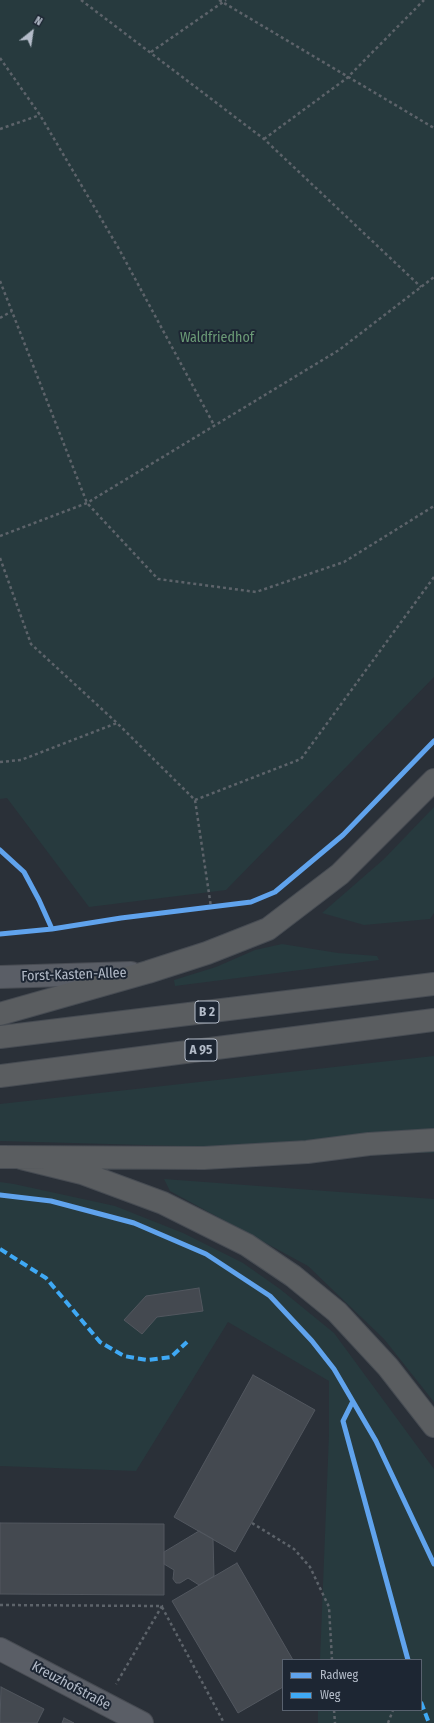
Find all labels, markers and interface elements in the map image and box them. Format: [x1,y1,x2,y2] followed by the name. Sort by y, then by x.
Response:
[12,12,52,52] north arrow
[32,14,44,28] text: N
[180,330,254,346] park label: Waldfriedhof
[21,965,127,985] street label: Forst-Kasten-Allee
[195,1001,219,1023] road number: B 2
[185,1039,217,1061] road number: A 95
[29,1658,113,1714] street label: Kreuzhofstraße
[282,1659,422,1711] legend
[320,1668,358,1682] text: Radweg
[320,1688,340,1702] text: Weg

